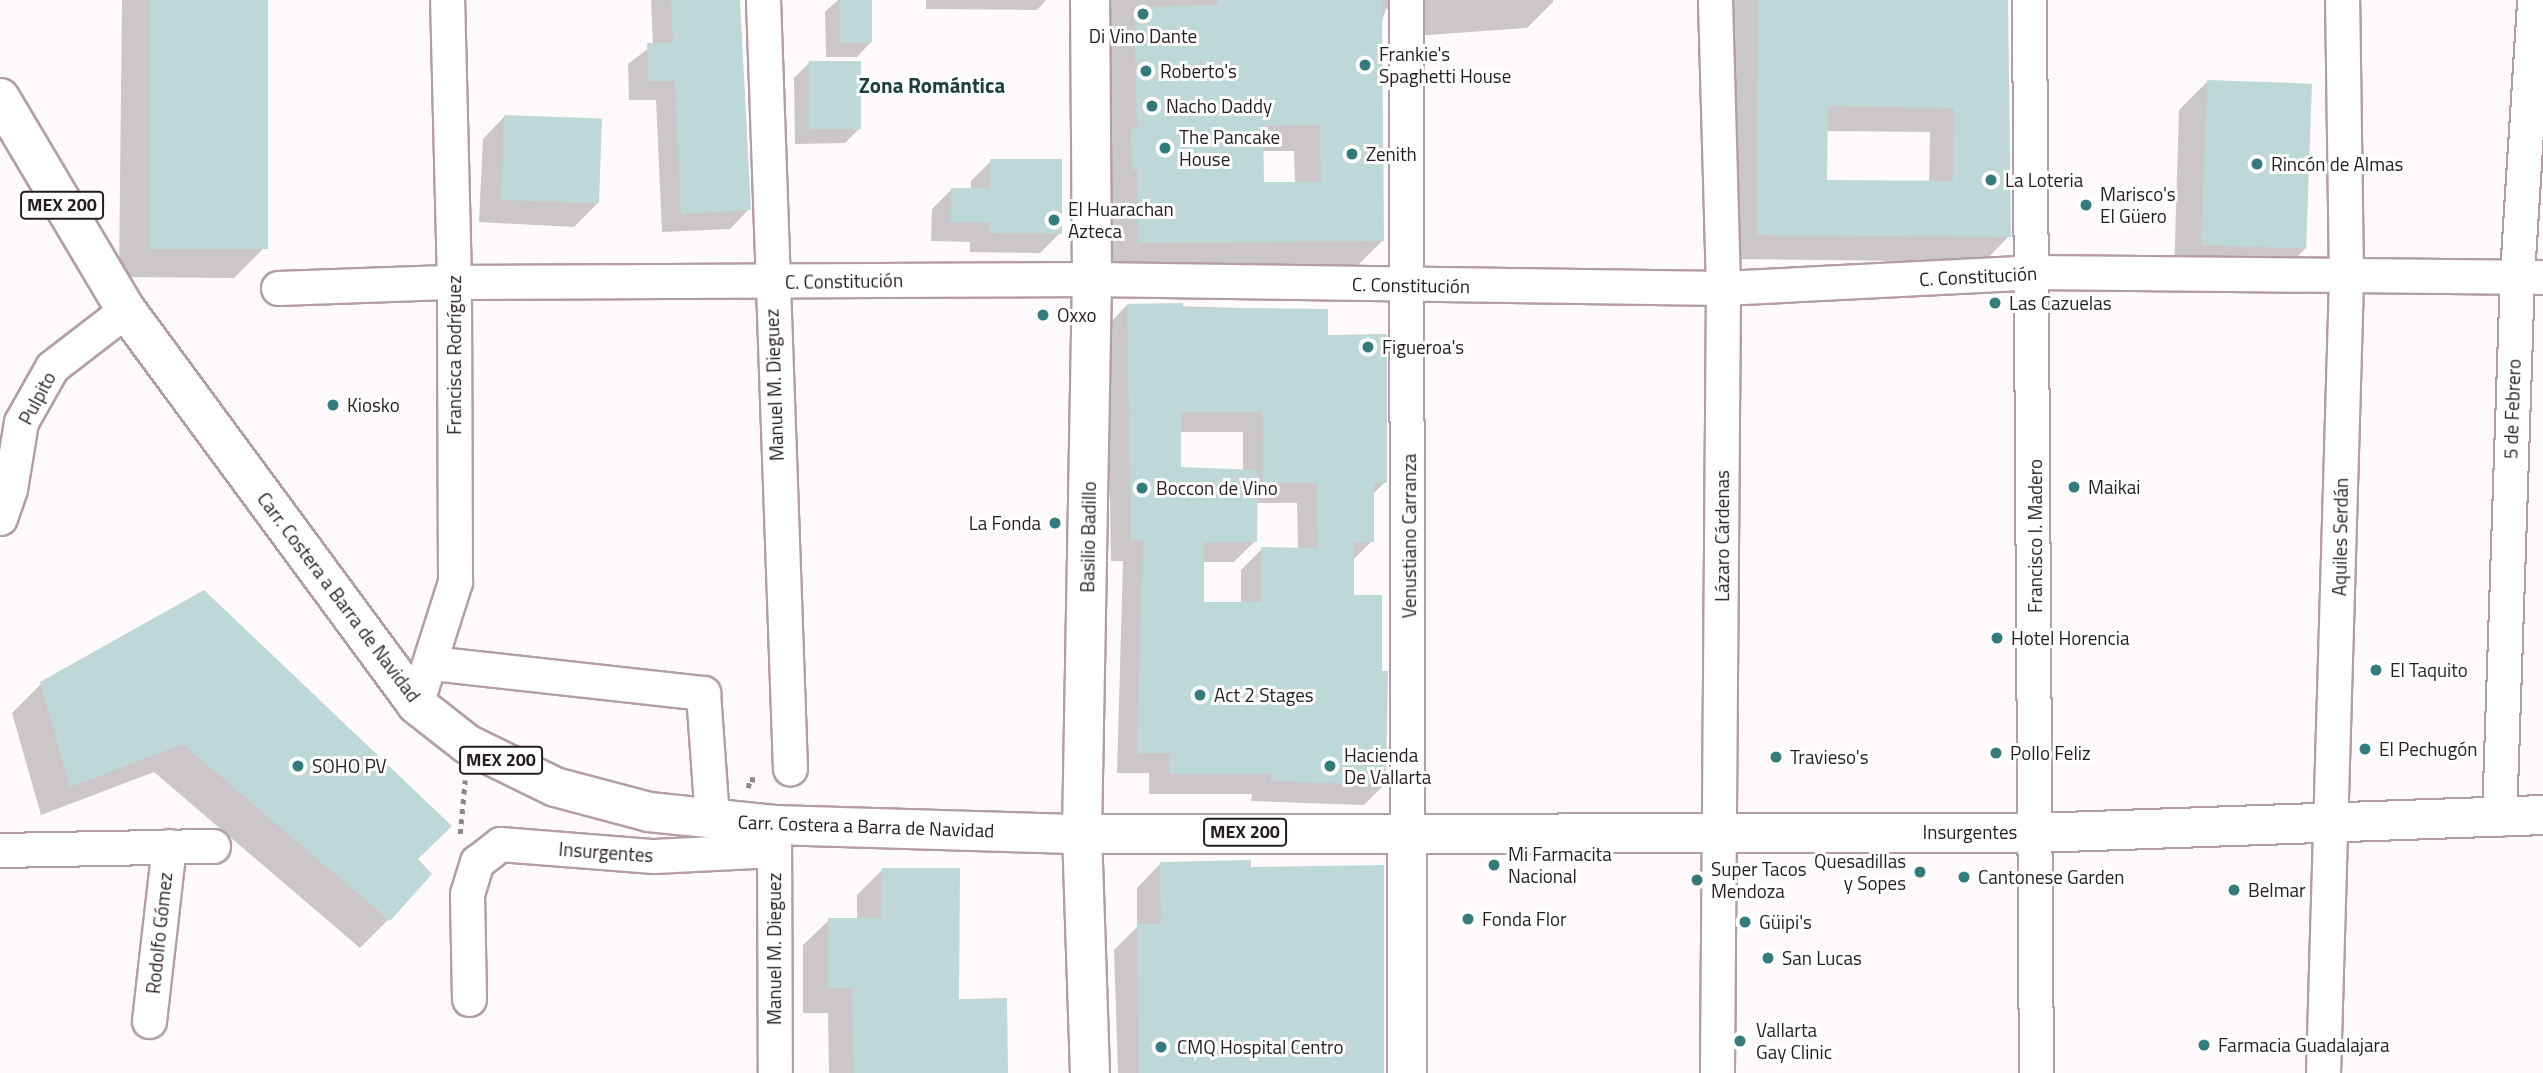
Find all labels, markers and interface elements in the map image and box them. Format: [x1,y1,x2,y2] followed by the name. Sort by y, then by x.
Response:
[1135,6,1151,22] marker: Di Vino Dante
[1089,25,1197,47] place label: Di Vino Dante
[1379,43,1511,87] place label: Frankie's Spaghetti House
[1357,57,1373,73] marker: Frankie's Spaghetti House
[1160,60,1237,82] place label: Roberto's
[1138,63,1154,79] marker: Roberto's
[859,72,1005,98] district label: Zona Romántica
[1166,95,1272,117] place label: Nacho Daddy
[1144,98,1160,114] marker: Nacho Daddy
[1179,126,1280,170] place label: The Pancake House
[1157,140,1173,156] marker: The Pancake House
[1366,143,1417,165] place label: Zenith
[1344,146,1360,162] marker: Zenith
[2271,153,2403,175] place label: Rincón de Almas
[2249,156,2265,172] marker: Rincón de Almas
[2005,169,2083,191] place label: La Loteria
[1983,172,1999,188] marker: La Loteria
[2100,183,2176,227] place label: Marisco's El Güero
[20,190,104,220] road number: MEX 200
[2078,197,2094,213] marker: Marisco's El Güero
[1068,198,1174,242] place label: El Huarachan Azteca
[1046,212,1062,228] marker: El Huarachan Azteca
[1918,262,2038,290] street label: C. Constitución
[785,269,903,293] street label: C. Constitución
[1352,273,1470,297] street label: C. Constitución
[443,275,465,435] street label: Francisca Rodríguez
[2009,292,2112,314] place label: Las Cazuelas
[1987,295,2003,311] marker: Las Cazuelas
[1057,304,1097,326] place label: Oxxo
[1035,307,1051,323] marker: Oxxo
[760,309,788,461] street label: Manuel M. Dieguez
[1382,336,1464,358] place label: Figueroa's
[1360,339,1376,355] marker: Figueroa's
[2499,358,2525,460] street label: 5 de Febrero
[14,368,60,428] street label: Pulpito
[347,394,400,416] place label: Kiosko
[325,397,341,413] marker: Kiosko
[1398,454,1420,618] street label: Venustiano Carranza
[2024,459,2046,613] street label: Francisco I. Madero
[1711,470,1733,602] street label: Lázaro Cárdenas
[2088,476,2140,498] place label: Maikai
[1156,477,1278,499] place label: Boccon de Vino
[2328,478,2352,596] street label: Aquiles Serdán
[2066,479,2082,495] marker: Maikai
[1134,480,1150,496] marker: Boccon de Vino
[1076,481,1100,593] street label: Basilio Badillo
[253,488,425,706] street label: Carr. Costera a Barra de Navidad
[969,512,1041,534] place label: La Fonda
[1047,515,1063,531] marker: La Fonda
[2011,627,2129,649] place label: Hotel Horencia
[1989,630,2005,646] marker: Hotel Horencia
[2390,659,2468,681] place label: El Taquito
[2368,662,2384,678] marker: El Taquito
[1214,684,1314,706] place label: Act 2 Stages
[1192,687,1208,703] marker: Act 2 Stages
[2379,738,2477,760] place label: El Pechugón
[2357,741,2373,757] marker: El Pechugón
[2010,742,2091,764] place label: Pollo Feliz
[1344,744,1431,788] place label: Hacienda De Vallarta
[1988,745,2004,761] marker: Pollo Feliz
[459,746,543,774] road number: MEX 200
[1790,746,1869,768] place label: Travieso's
[1768,749,1784,765] marker: Travieso's
[312,755,387,777] place label: SOHO PV
[290,758,306,774] marker: SOHO PV
[1322,758,1338,774] marker: Hacienda De Vallarta
[737,810,995,842] street label: Carr. Costera a Barra de Navidad
[1203,818,1287,846] road number: MEX 200
[1923,821,2017,843] street label: Insurgentes
[558,837,654,867] street label: Insurgentes
[1508,843,1612,887] place label: Mi Farmacita Nacional
[1814,850,1906,894] place label: Quesadillas y Sopes
[1486,857,1502,873] marker: Mi Farmacita Nacional
[1711,858,1807,902] place label: Super Tacos Mendoza
[1912,864,1928,880] marker: Quesadillas y Sopes
[1978,866,2125,888] place label: Cantonese Garden
[1956,869,1972,885] marker: Cantonese Garden
[141,871,177,995] street label: Rodolfo Gómez
[1689,872,1705,888] marker: Super Tacos Mendoza
[763,873,785,1025] street label: Manuel M. Dieguez
[2248,879,2306,901] place label: Belmar
[2226,882,2242,898] marker: Belmar
[1482,908,1567,930] place label: Fonda Flor
[1460,911,1476,927] marker: Fonda Flor
[1759,911,1812,933] place label: Güipi's
[1737,914,1753,930] marker: Güipi's
[1782,947,1862,969] place label: San Lucas
[1760,950,1776,966] marker: San Lucas
[1756,1019,1832,1063] place label: Vallarta Gay Clinic
[1730,1031,1750,1051] marker: Vallarta Gay Clinic
[2218,1034,2390,1056] place label: Farmacia Guadalajara
[1177,1036,1344,1058] place label: CMQ Hospital Centro
[1151,1037,1171,1057] marker: CMQ Hospital Centro
[2196,1037,2212,1053] marker: Farmacia Guadalajara

